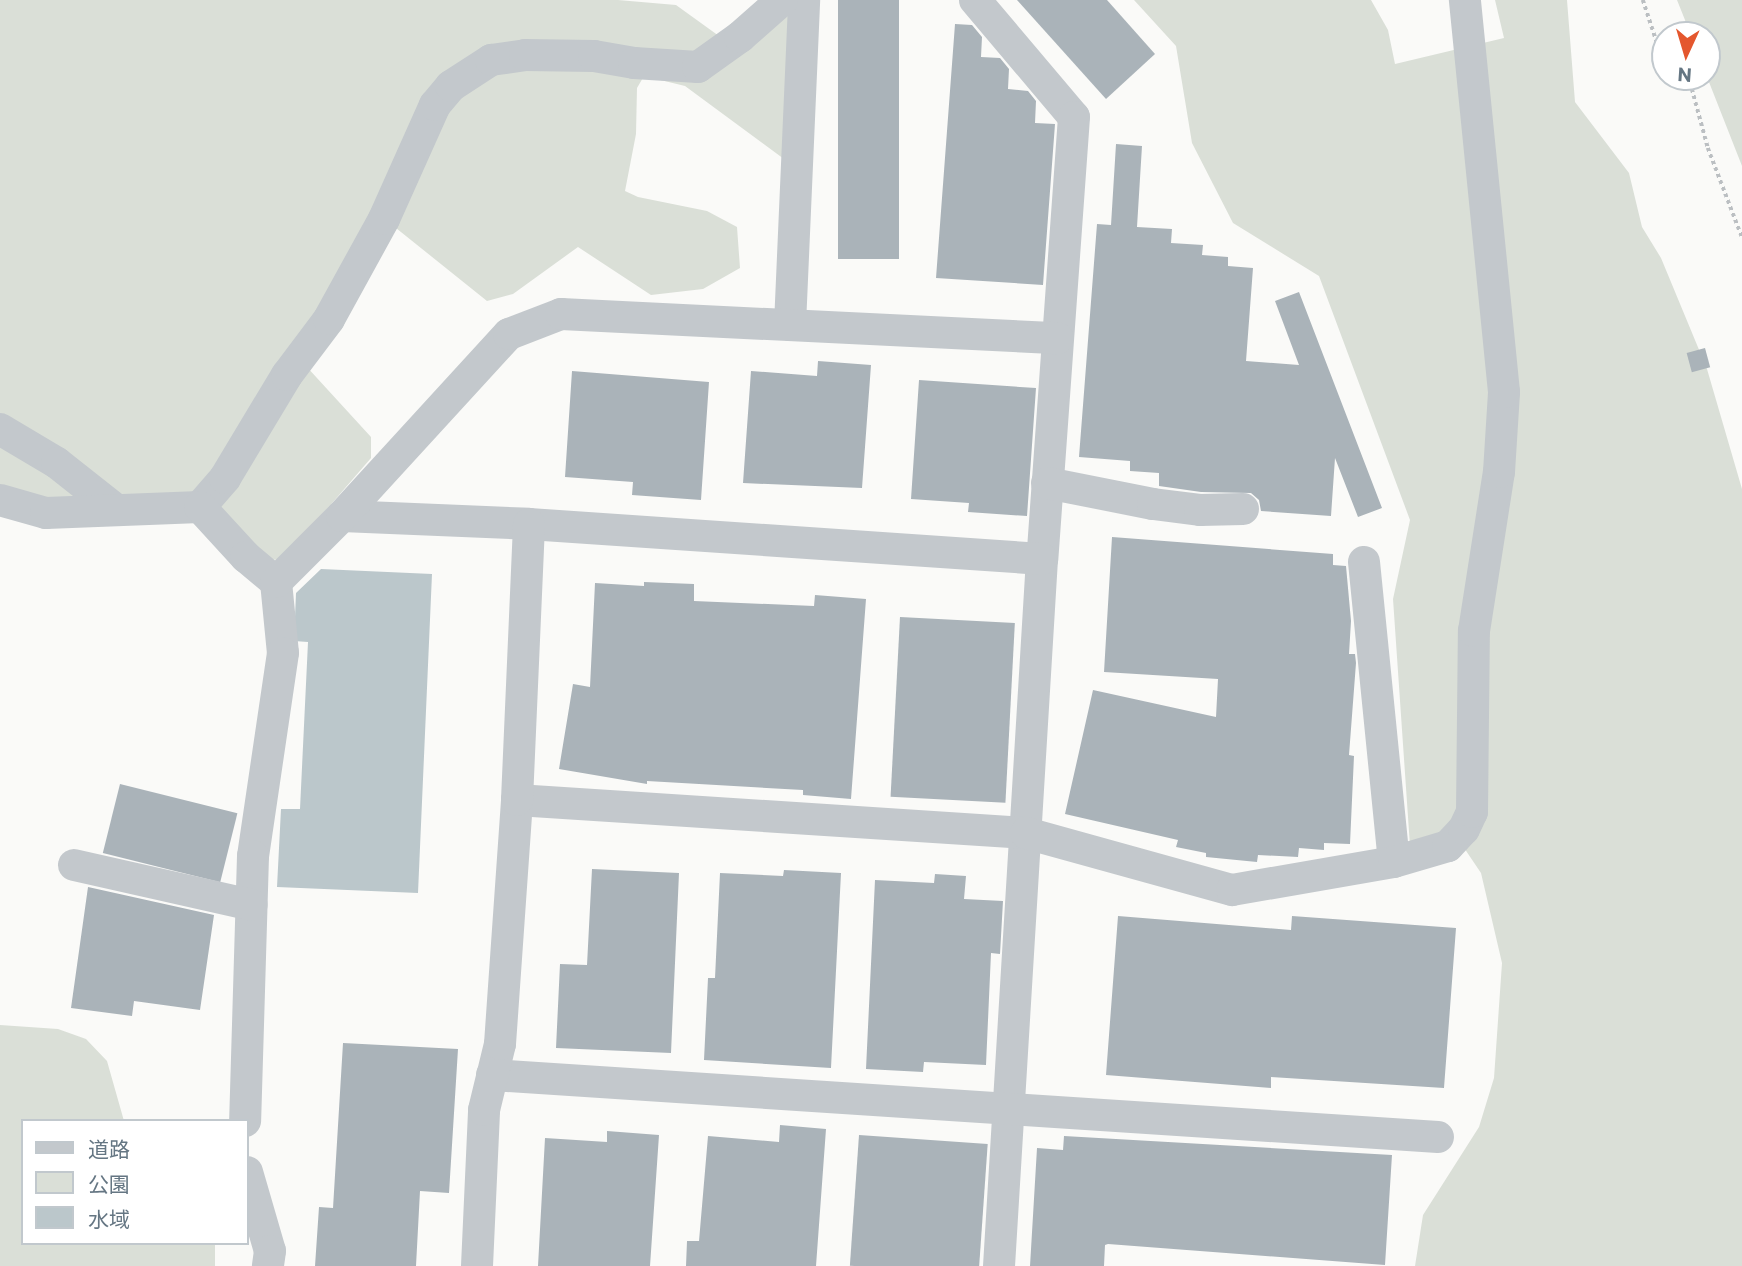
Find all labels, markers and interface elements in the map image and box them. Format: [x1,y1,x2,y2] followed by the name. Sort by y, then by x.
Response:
[1651,21,1721,91] north arrow
[1677,63,1693,87] text: N
[21,1119,248,1245] legend
[88,1136,130,1161] text: 道路
[88,1171,130,1196] text: 公園
[88,1206,130,1231] text: 水域

